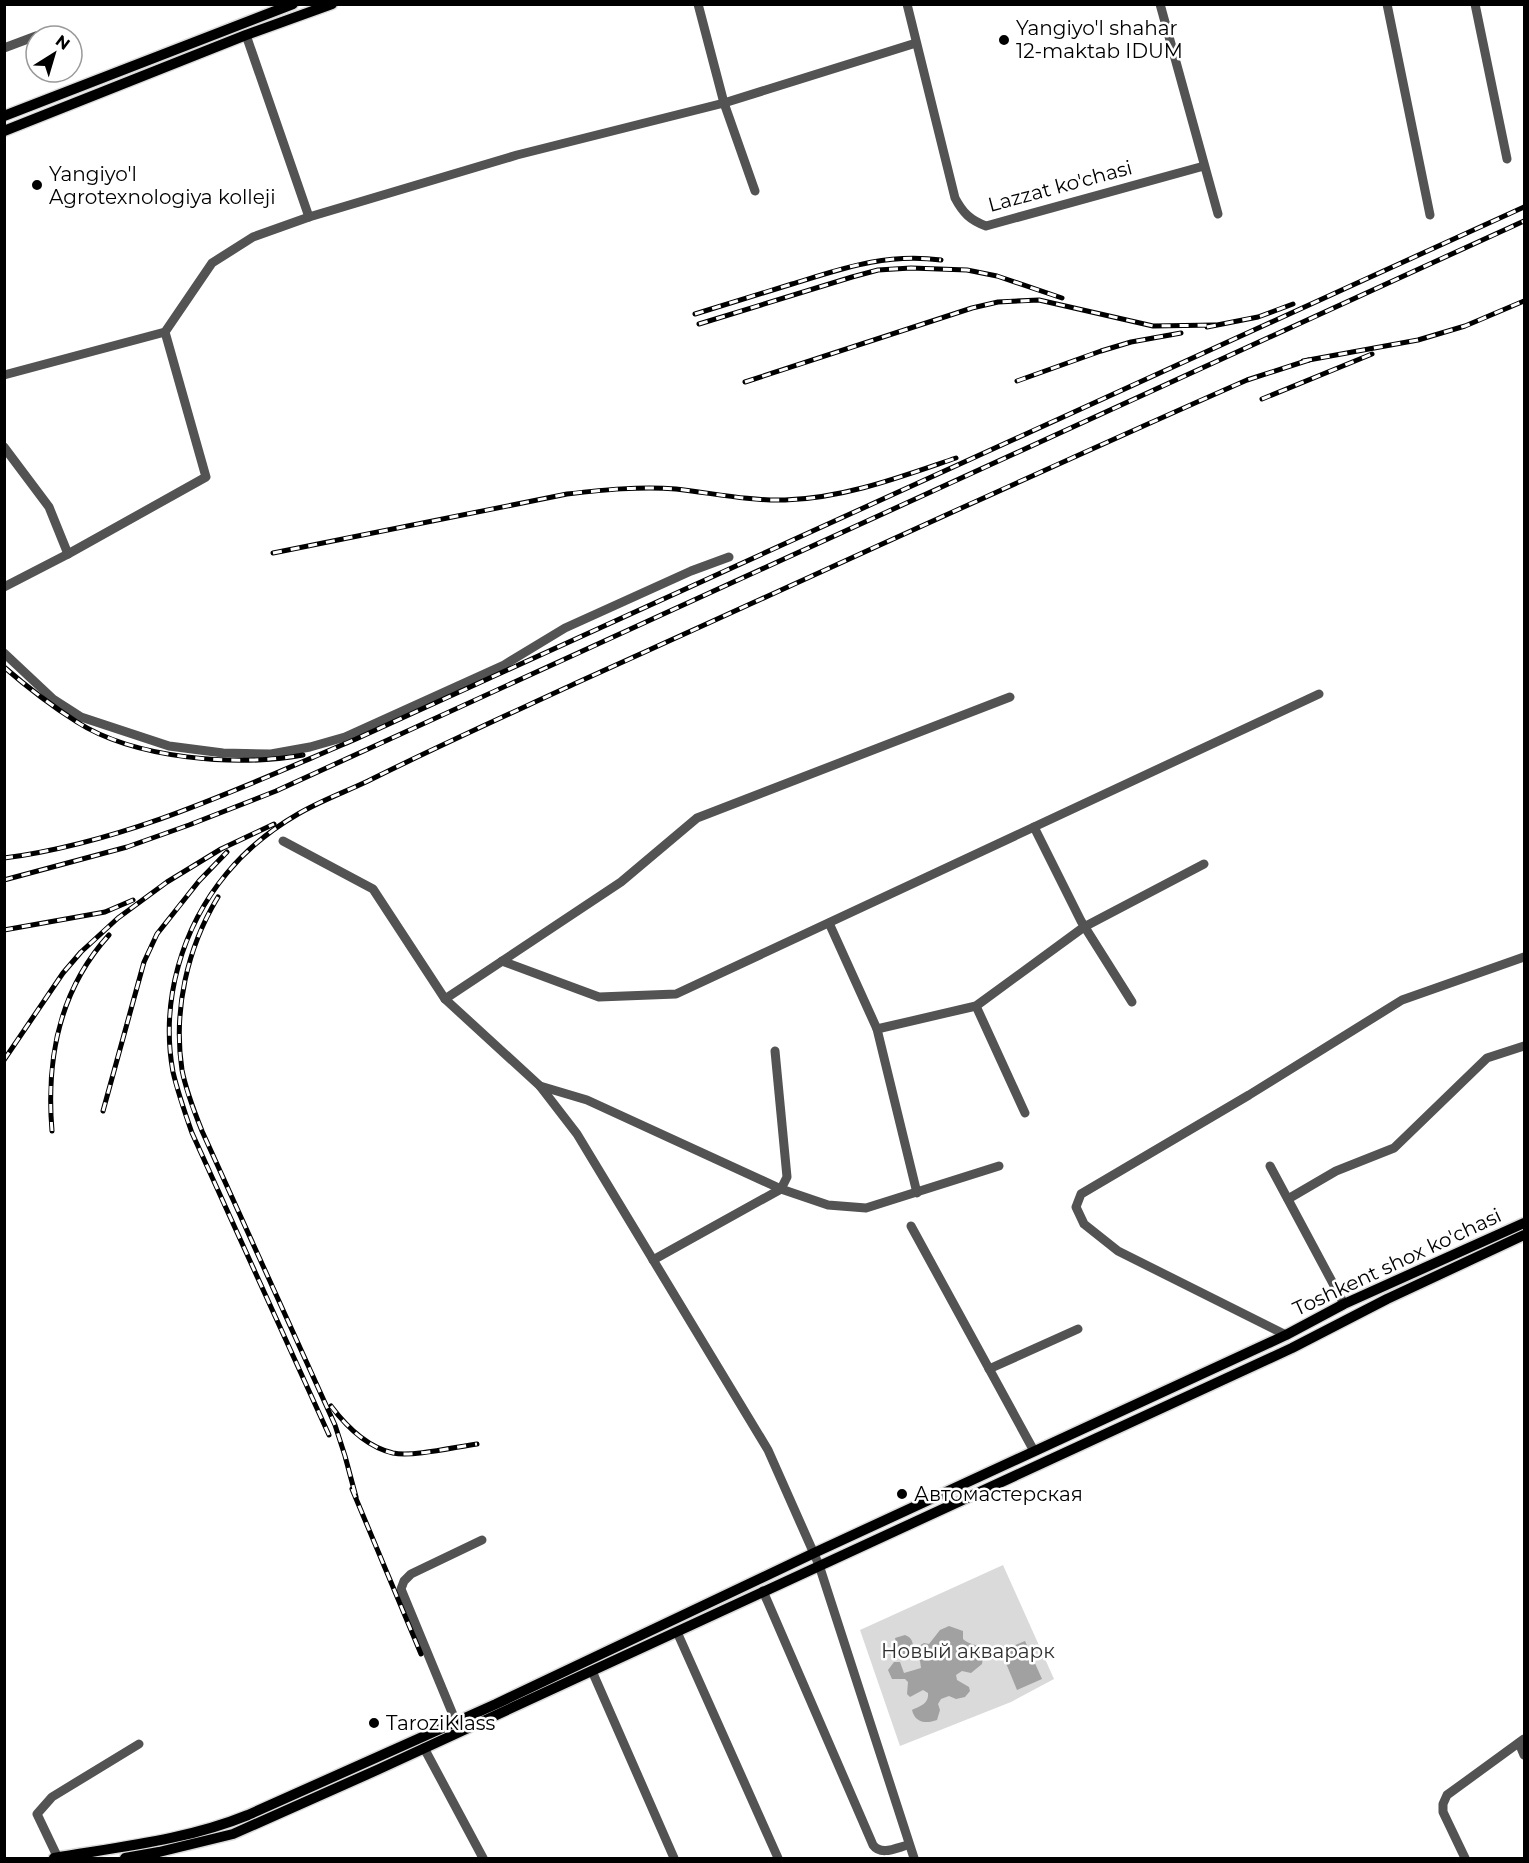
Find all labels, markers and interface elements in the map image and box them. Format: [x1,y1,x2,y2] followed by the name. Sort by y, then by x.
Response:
[1016,16,1183,63] place label: Yangiyo'l shahar 12-maktab IDUM
[24,24,84,84] north arrow
[52,31,74,54] text: N
[997,33,1011,47] marker: Yangiyo'l shahar 12-maktab IDUM
[985,155,1135,217] street label: Lazzat ko'chasi
[49,162,276,209] place label: Yangiyo'l Agrotexnologiya kolleji
[30,178,44,192] marker: Yangiyo'l Agrotexnologiya kolleji
[1289,1203,1505,1321] street label: Toshkent shox ko'chasi
[914,1482,1083,1506] place label: Автомастерская
[895,1487,909,1501] marker: Автомастерская
[881,1639,1055,1663] park label: Новый акварарк
[386,1711,496,1735] place label: TaroziKlass
[367,1716,381,1730] marker: TaroziKlass

